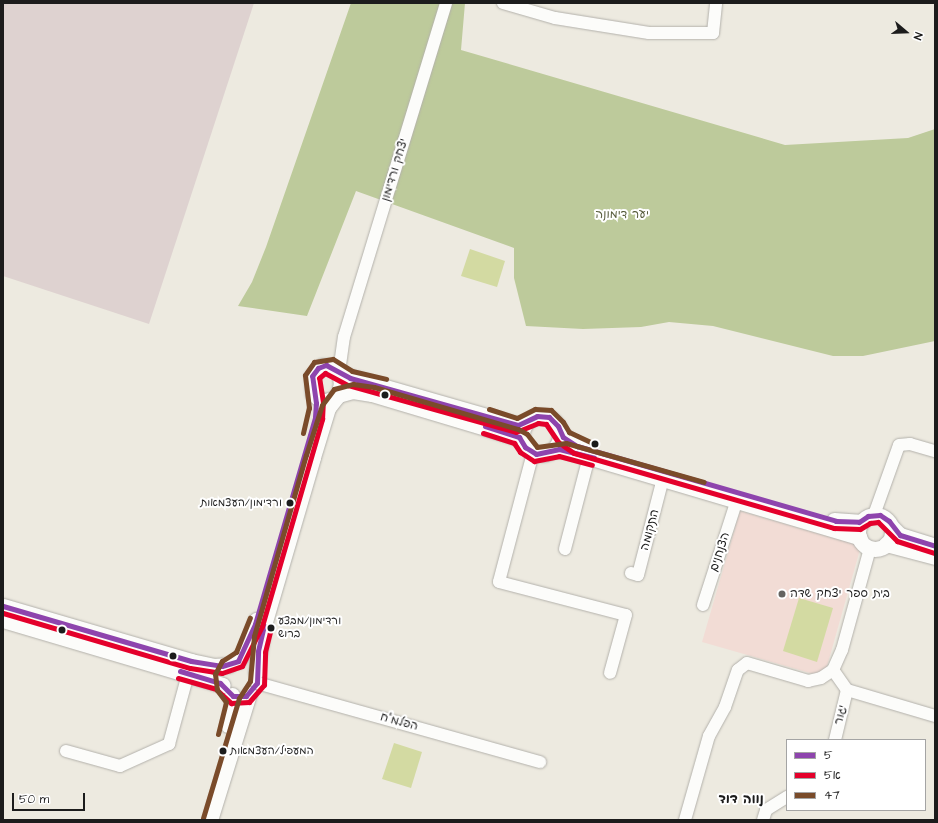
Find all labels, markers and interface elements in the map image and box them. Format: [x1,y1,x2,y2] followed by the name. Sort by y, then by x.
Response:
[886,12,926,52] north arrow
[910,30,926,42] text: N
[379,137,411,203] street label: יצחק ורדימון
[595,208,649,222] park label: יער דימונה
[380,390,390,400] unlabelled marker
[590,439,600,449] unlabelled marker
[200,496,282,510] place label: ורדימון/העצמאות
[285,498,295,508] marker: ורדימון/העצמאות
[638,508,662,552] street label: התקומה
[707,530,733,574] street label: הצנחנים
[790,587,890,601] place label: בית ספר יצחק שדה
[777,589,787,599] marker: בית ספר יצחק שדה
[278,615,341,641] place label: ורדימון/מבצע ברוש
[266,623,276,633] marker: ורדימון/מבצע ברוש
[57,625,67,635] unlabelled marker
[168,651,178,661] unlabelled marker
[832,704,850,726] street label: יגור
[379,710,419,734] street label: הפלמ"ח
[786,739,926,811] legend
[230,744,314,758] place label: המעפיל/העצמאות
[218,746,228,756] marker: המעפיל/העצמאות
[824,747,833,764] text: 5
[824,767,841,784] text: 5א
[14,785,87,811] scale bar
[824,787,840,804] text: 47
[19,791,49,808] text: 50 m
[718,791,764,807] district label: נווה דוד

